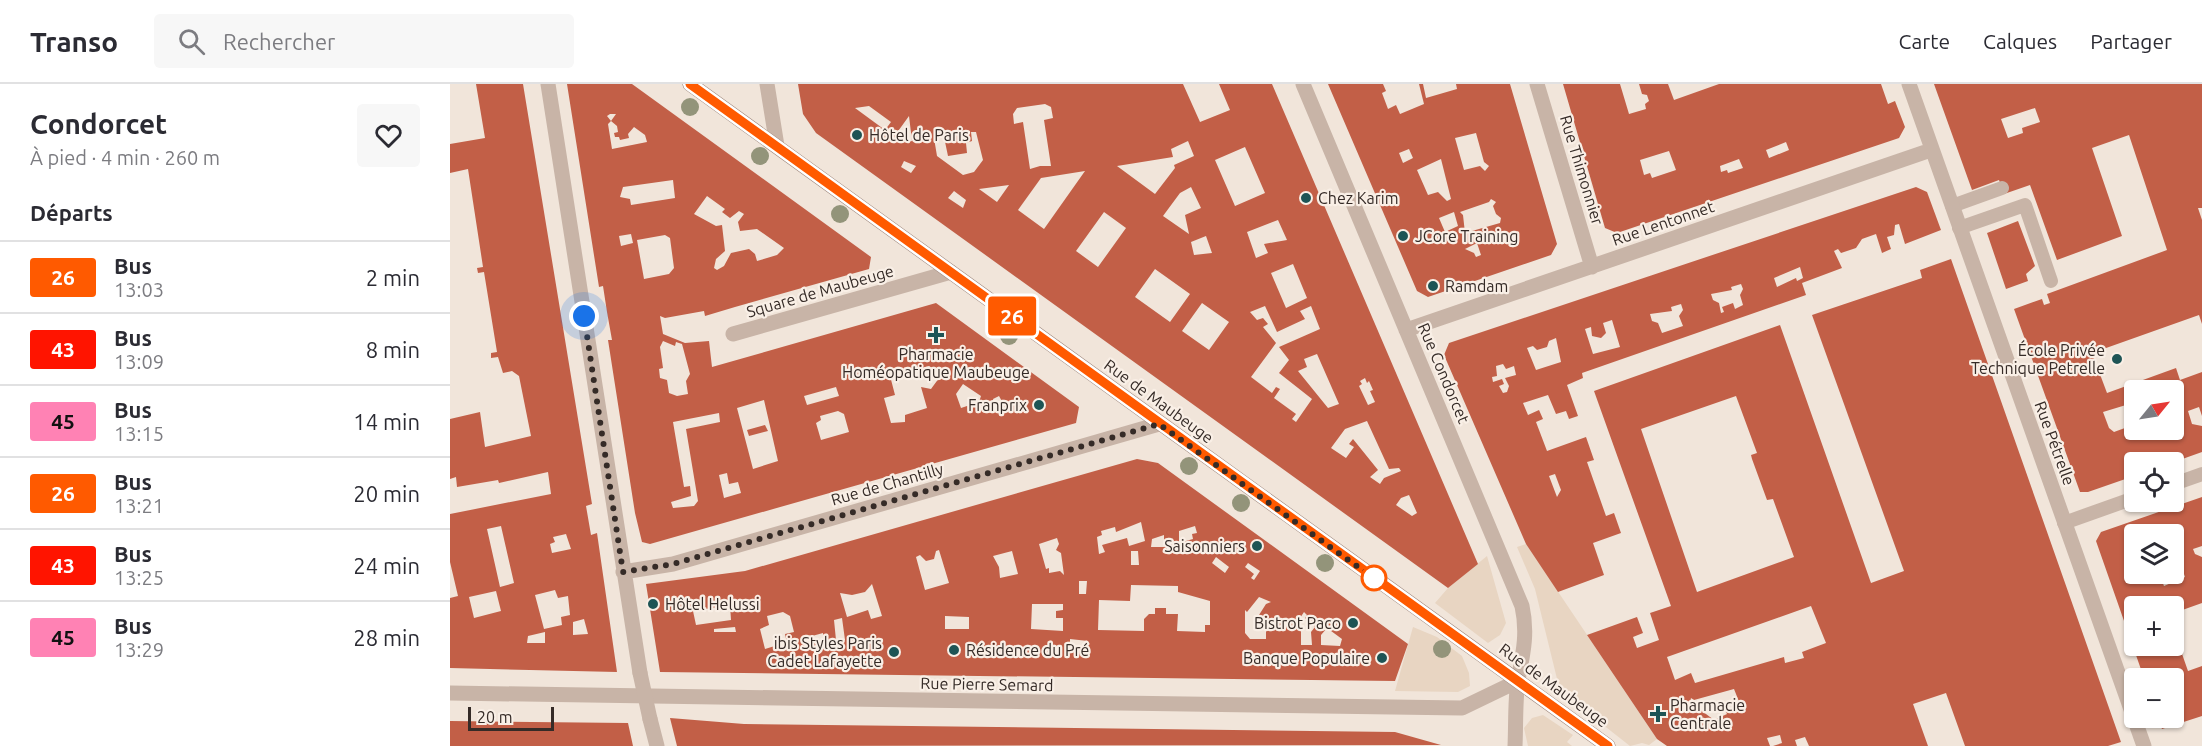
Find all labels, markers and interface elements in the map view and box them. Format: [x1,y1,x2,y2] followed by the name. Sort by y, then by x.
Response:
[154,14,574,68] search box
[175,25,208,58] icon: search
[30,26,118,57] text: Transo
[223,29,335,54] text: Rechercher
[1899,29,1950,53] text: Carte
[1983,29,2057,53] text: Calques
[2090,29,2172,53] text: Partager
[357,104,420,167] button: heart
[30,108,167,139] text: Condorcet
[1557,113,1607,227] street label: Rue Thimonnier
[869,126,969,144] place label: Hôtel de Paris
[850,128,864,142] marker: Hôtel de Paris
[30,146,220,169] text: À pied · 4 min · 260 m
[1318,189,1399,207] place label: Chez Karim
[1299,191,1313,205] marker: Chez Karim
[1610,197,1717,249] street label: Rue Lentonnet
[30,200,113,225] text: Départs
[1415,227,1518,245] place label: JCore Training
[1396,229,1410,243] marker: JCore Training
[114,253,152,278] text: Bus
[744,261,896,321] street label: Square de Maubeuge
[51,265,75,289] text: 26
[366,265,420,290] text: 2 min
[1445,277,1508,295] place label: Ramdam
[114,278,164,301] text: 13:03
[1426,279,1440,293] marker: Ramdam
[985,296,1039,336] line badge: 26
[569,301,599,331] your location
[1000,304,1024,328] text: 26
[1415,320,1473,426] street label: Rue Condorcet
[114,325,152,350] text: Bus
[929,328,943,342] marker: Pharmacie Homéopatique Maubeuge
[51,337,75,361] text: 43
[366,337,420,362] text: 8 min
[1971,339,2105,377] place label: École Privée Technique Petrelle
[842,345,1030,381] place label: Pharmacie Homéopatique Maubeuge
[114,350,164,373] text: 13:09
[2110,352,2124,366] marker: École Privée Technique Petrelle
[1101,355,1217,447] street label: Rue de Maubeuge
[2124,380,2184,440] north arrow
[2124,380,2184,728] map controls
[968,396,1027,414] place label: Franprix
[114,397,152,422] text: Bus
[1032,398,1046,412] marker: Franprix
[2031,399,2079,487] street label: Rue Pétrelle
[51,409,75,433] text: 45
[353,409,420,434] text: 14 min
[114,422,164,445] text: 13:15
[2124,452,2184,512] button: locate
[829,459,946,509] street label: Rue de Chantilly
[114,469,152,494] text: Bus
[51,481,75,505] text: 26
[353,481,420,506] text: 20 min
[114,494,164,517] text: 13:21
[2124,524,2184,584] button: layers
[1164,537,1245,555] place label: Saisonniers
[1250,539,1264,553] marker: Saisonniers
[114,541,152,566] text: Bus
[51,553,75,577] text: 43
[353,553,420,578] text: 24 min
[1361,565,1387,591] unlabelled marker
[114,566,164,589] text: 13:25
[665,595,760,613] place label: Hôtel Helussi
[2124,596,2184,656] button: +
[646,597,660,611] marker: Hôtel Helussi
[114,613,152,638] text: Bus
[1254,614,1341,632] place label: Bistrot Paco
[1346,616,1360,630] marker: Bistrot Paco
[51,625,75,649] text: 45
[353,625,420,650] text: 28 min
[767,634,882,670] place label: ibis Styles Paris Cadet Lafayette
[114,638,164,661] text: 13:29
[1496,639,1612,731] street label: Rue de Maubeuge
[966,641,1089,659] place label: Résidence du Pré
[947,643,961,657] marker: Résidence du Pré
[887,645,901,659] marker: ibis Styles Paris Cadet Lafayette
[1243,649,1370,667] place label: Banque Populaire
[1375,651,1389,665] marker: Banque Populaire
[2124,668,2184,728] button: −
[920,674,1054,694] street label: Rue Pierre Semard
[1670,696,1745,732] place label: Pharmacie Centrale
[468,704,554,732] scale bar
[1651,707,1665,721] marker: Pharmacie Centrale
[477,708,513,726] text: 20 m

